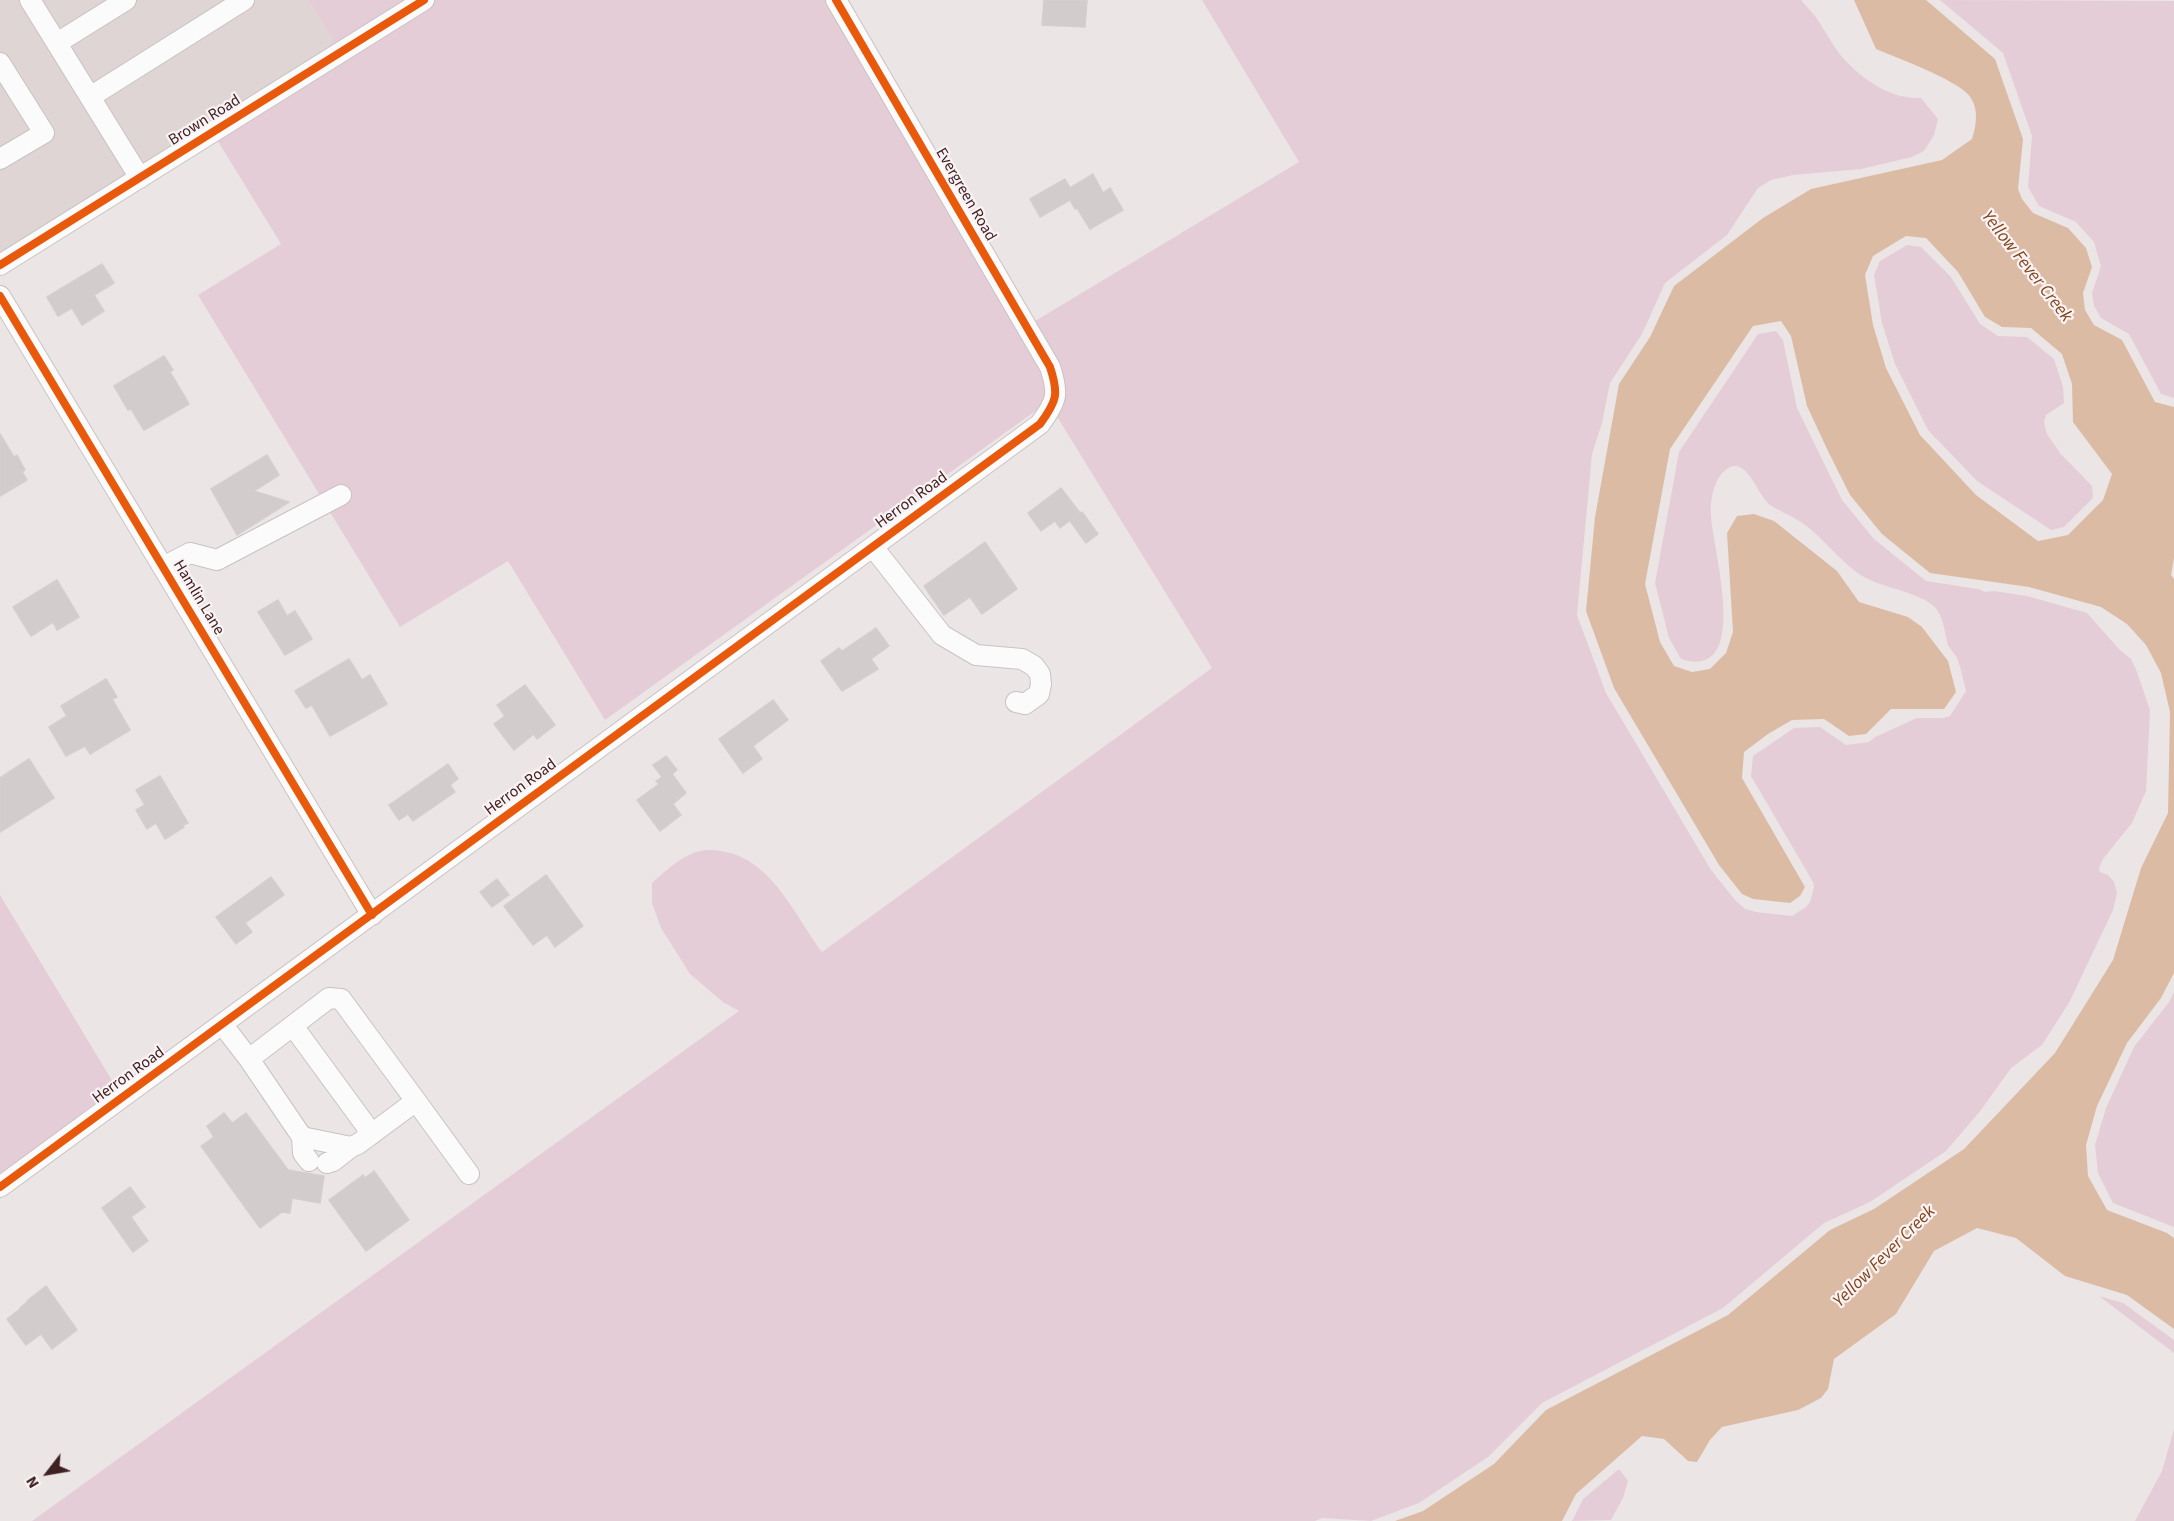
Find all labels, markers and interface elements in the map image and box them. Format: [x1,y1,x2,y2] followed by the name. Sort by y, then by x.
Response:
[165,91,245,151] street label: Brown Road
[931,145,999,245] street label: Evergreen Road
[1976,207,2076,327] water label: Yellow Fever Creek
[872,468,952,534] street label: Herron Road
[168,557,228,639] street label: Hamlin Lane
[481,755,561,821] street label: Herron Road
[89,1043,169,1109] street label: Herron Road
[1829,1201,1941,1313] water label: Yellow Fever Creek
[18,1443,78,1503] north arrow
[20,1472,45,1493] text: N

